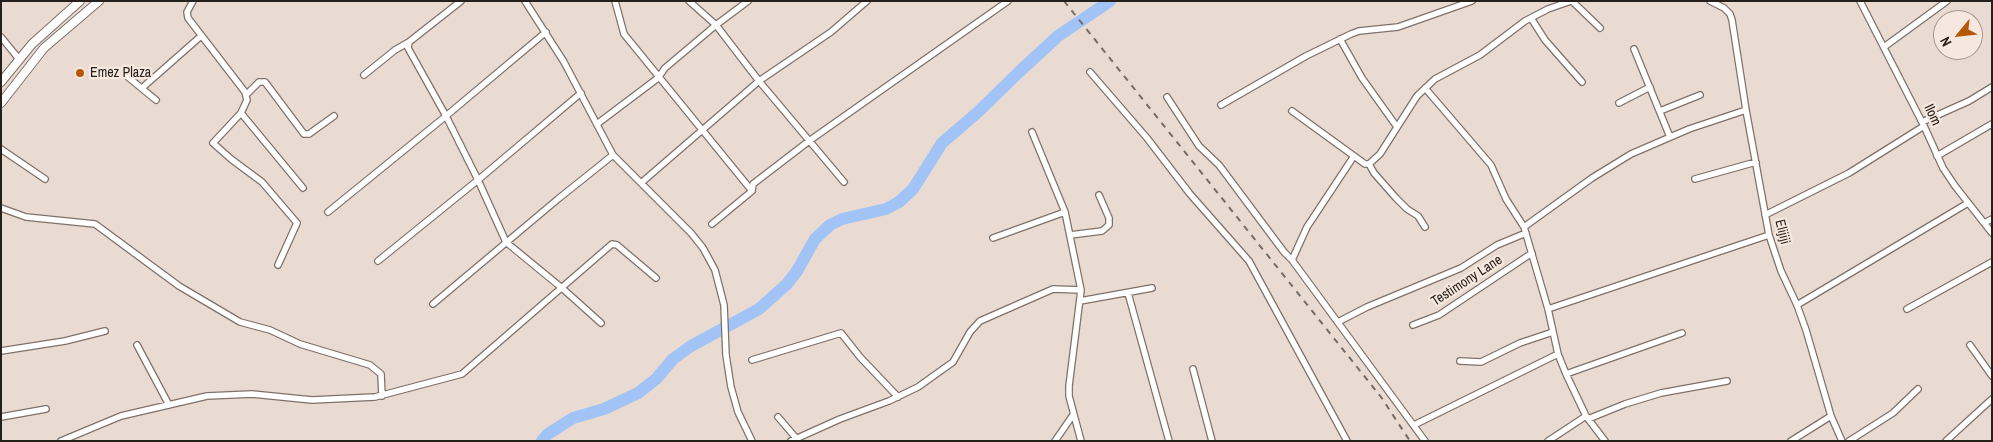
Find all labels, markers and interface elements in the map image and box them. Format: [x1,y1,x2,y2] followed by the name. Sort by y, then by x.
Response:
[1933,10,1983,60] north arrow
[1936,34,1956,49] text: N
[90,65,151,81] place label: Emez Plaza
[74,67,86,79] marker: Emez Plaza
[1920,102,1944,128] street label: Ilom
[1771,218,1793,246] street label: Elijiji
[1428,252,1506,310] street label: Testimony Lane

